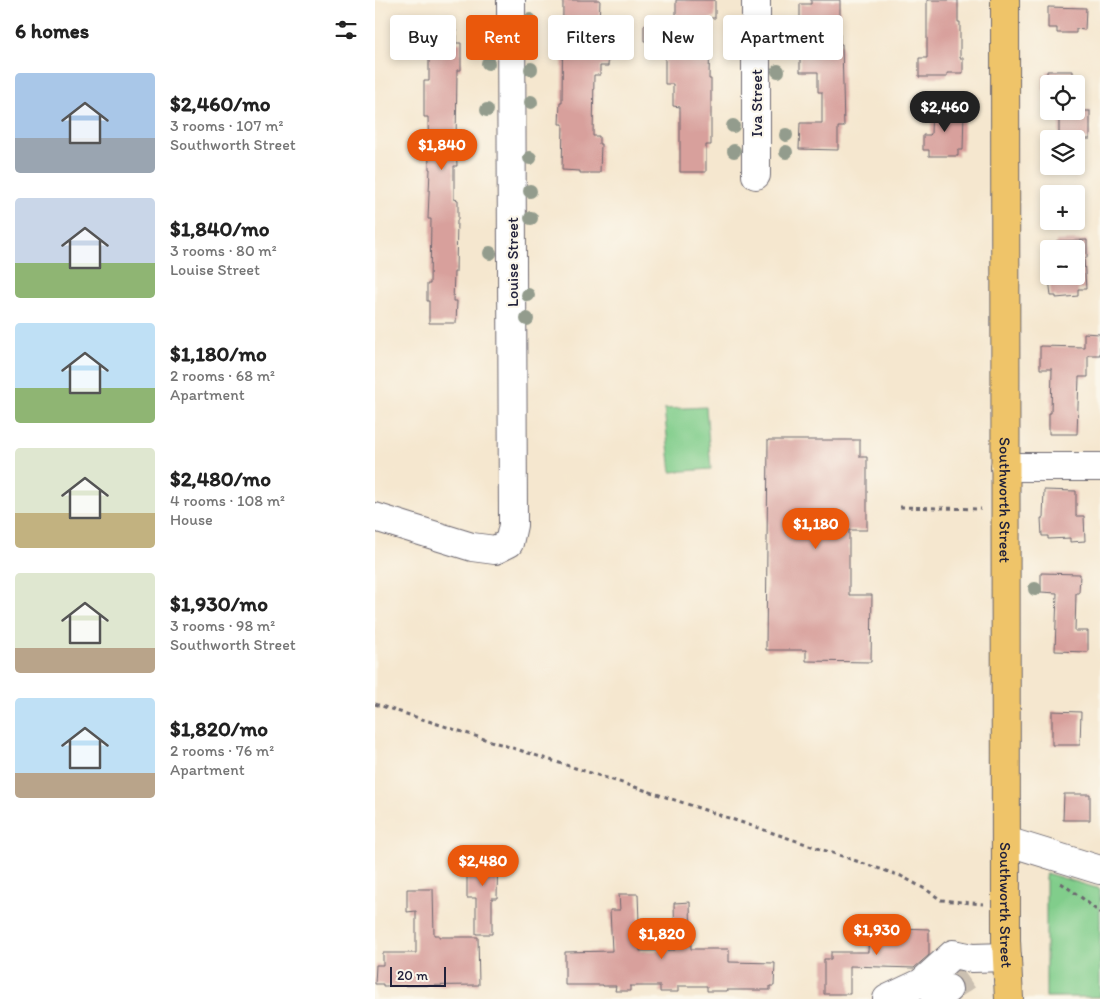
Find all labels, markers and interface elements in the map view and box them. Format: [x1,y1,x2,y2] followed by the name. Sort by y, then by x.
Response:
[390,15,456,60] chip: Buy
[466,15,538,60] chip: Rent
[548,15,634,60] chip: Filters
[644,15,713,60] chip: New
[723,15,843,60] chip: Apartment
[332,16,360,44] icon: filters
[15,18,89,43] text: 6 homes
[747,69,766,137] street label: Iva Street
[1040,75,1085,285] map controls
[1040,75,1085,120] button: locate
[904,90,986,133] pin: $2,460
[170,91,271,116] text: $2,460/mo
[55,93,115,153] icon: home
[921,97,969,116] text: $2,460
[170,116,283,135] text: 3 rooms · 107 m²
[401,128,483,171] pin: $1,840
[1040,130,1085,175] button: layers
[170,135,296,154] text: Southworth Street
[418,135,466,154] text: $1,840
[1040,185,1085,230] button: +
[170,216,270,241] text: $1,840/mo
[503,217,522,307] street label: Louise Street
[55,218,115,278] icon: home
[1040,240,1085,285] button: −
[170,241,277,260] text: 3 rooms · 80 m²
[170,260,260,279] text: Louise Street
[170,341,267,366] text: $1,180/mo
[55,343,115,403] icon: home
[170,366,275,385] text: 2 rooms · 68 m²
[170,385,245,404] text: Apartment
[996,437,1015,563] street label: Southworth Street
[170,466,271,491] text: $2,480/mo
[55,468,115,528] icon: home
[170,491,285,510] text: 4 rooms · 108 m²
[775,508,857,550] pin: $1,180
[170,510,213,529] text: House
[793,514,839,533] text: $1,180
[170,591,268,616] text: $1,930/mo
[55,593,115,653] icon: home
[170,616,275,635] text: 3 rooms · 98 m²
[170,635,296,654] text: Southworth Street
[170,716,268,741] text: $1,820/mo
[55,718,115,778] icon: home
[170,741,274,760] text: 2 rooms · 76 m²
[170,760,245,779] text: Apartment
[996,842,1017,968] street label: Southworth Street
[442,844,524,887] pin: $2,480
[459,851,507,870] text: $2,480
[836,914,918,956] pin: $1,930
[621,918,703,960] pin: $1,820
[854,920,900,939] text: $1,930
[639,924,685,943] text: $1,820
[390,964,446,987] scale bar
[397,967,428,984] text: 20 m

